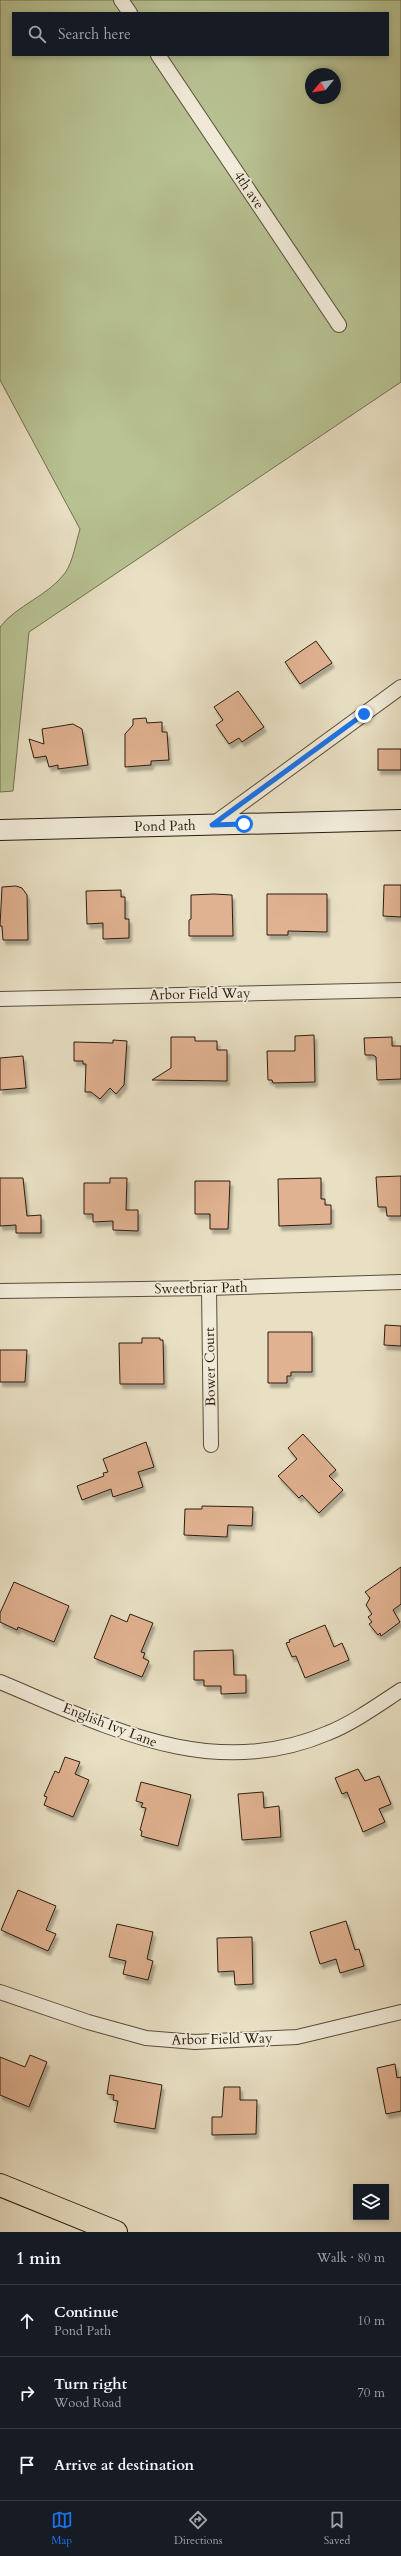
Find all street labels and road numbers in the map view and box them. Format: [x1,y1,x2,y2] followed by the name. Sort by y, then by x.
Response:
[229,167,269,213] street label: 4th ave
[134,816,196,836] street label: Pond Path
[149,984,251,1004] street label: Arbor Field Way
[154,1278,248,1298] street label: Sweetbriar Path
[200,1327,220,1407] street label: Bower Court
[60,1698,160,1752] street label: English Ivy Lane
[171,2029,273,2049] street label: Arbor Field Way

